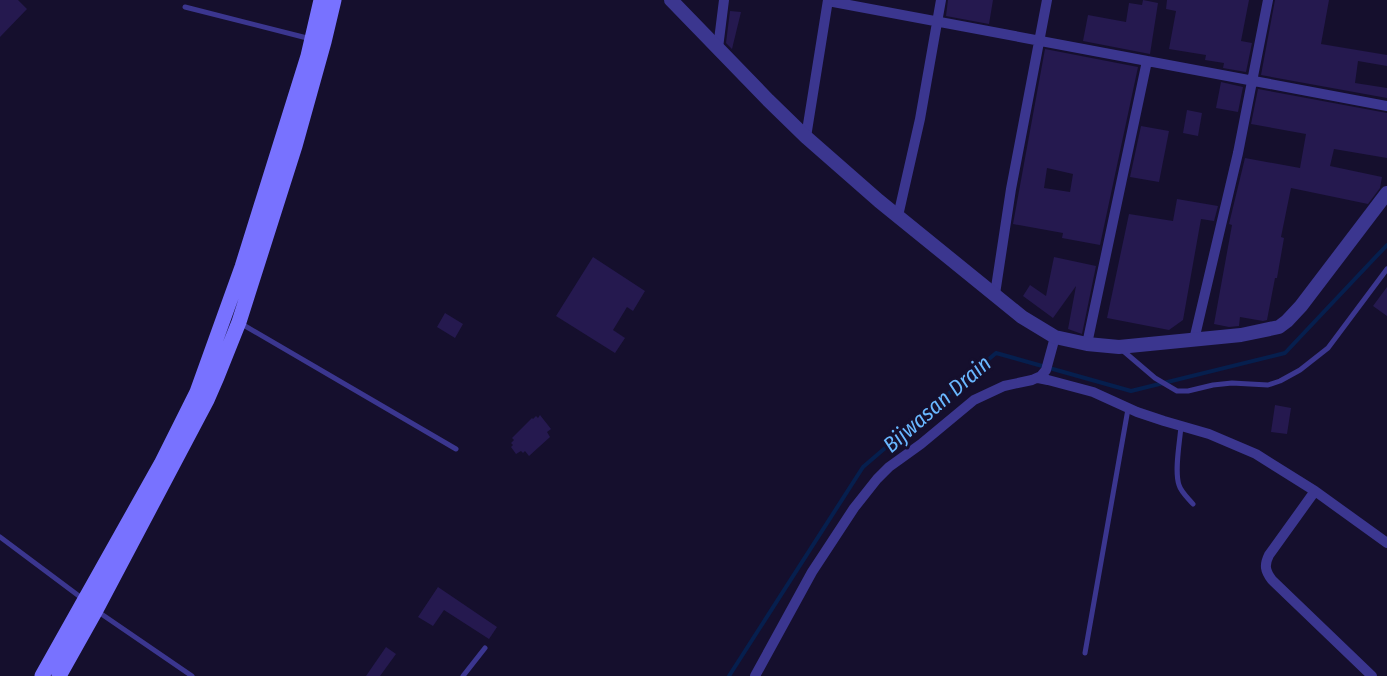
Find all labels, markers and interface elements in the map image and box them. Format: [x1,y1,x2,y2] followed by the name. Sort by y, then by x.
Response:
[877,350,997,458] water label: Bijwasan Drain

